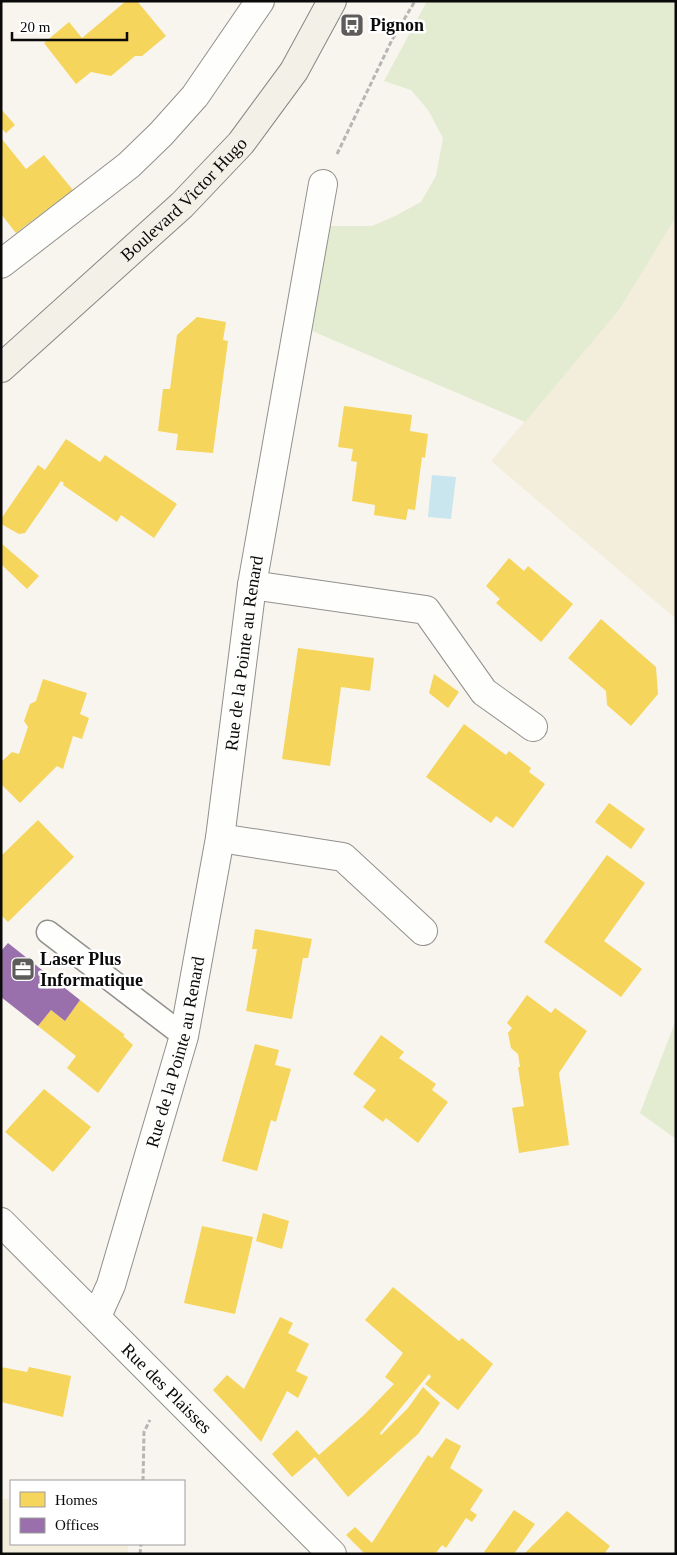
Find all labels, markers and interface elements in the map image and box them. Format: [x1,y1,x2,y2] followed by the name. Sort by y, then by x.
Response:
[12,10,128,42] scale bar
[339,12,365,38] bus stop icon: Pignon
[370,15,424,35] place label: Pignon
[20,19,51,35] text: 20 m
[117,133,251,265] street label: Boulevard Victor Hugo
[221,554,267,752] street label: Rue de la Pointe au Renard
[40,949,143,990] place label: Laser Plus Informatique
[142,955,208,1150] street label: Rue de la Pointe au Renard
[10,956,36,982] office icon: Laser Plus Informatique
[118,1339,216,1438] street label: Rue des Plaisses
[10,1480,185,1545] legend
[55,1492,98,1508] text: Homes
[55,1517,99,1533] text: Offices

